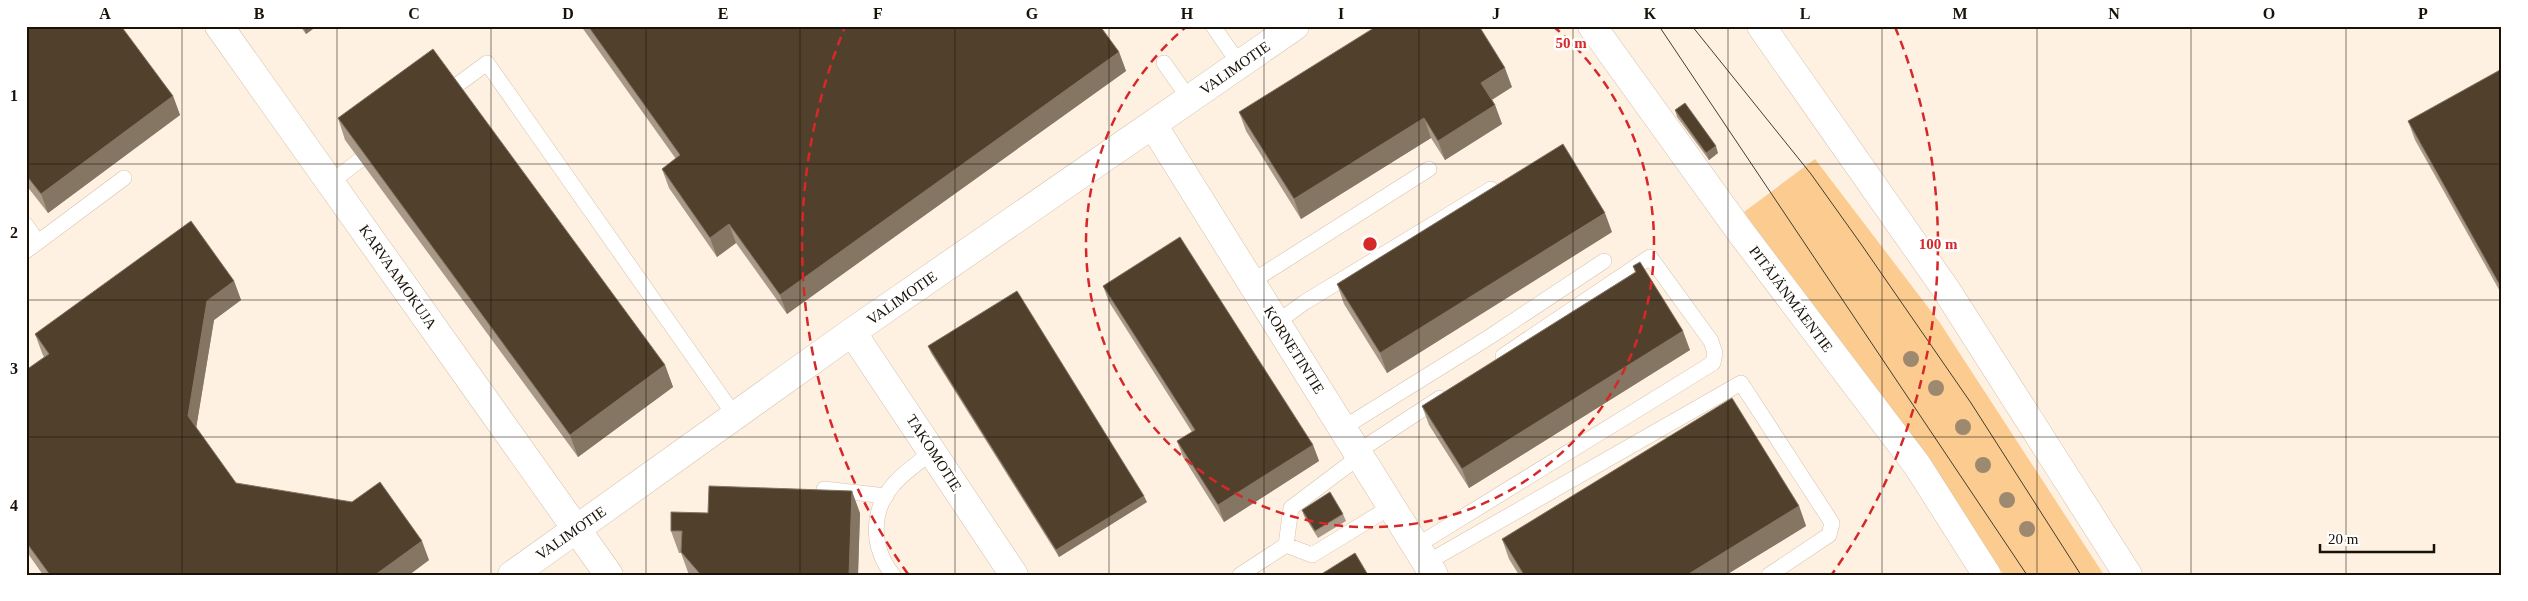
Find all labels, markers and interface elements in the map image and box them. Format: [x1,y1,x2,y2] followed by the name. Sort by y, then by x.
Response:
[99,5,111,22] text: A
[254,5,265,22] text: B
[408,5,420,22] text: C
[562,5,574,22] text: D
[718,5,728,22] text: E
[873,5,883,22] text: F
[1026,5,1039,22] text: G
[1181,5,1194,22] text: H
[1338,5,1344,22] text: I
[1492,5,1500,22] text: J
[1644,5,1657,22] text: K
[1800,5,1810,22] text: L
[1952,5,1968,22] text: M
[2108,5,2120,22] text: N
[2263,5,2275,22] text: O
[2418,5,2428,22] text: P
[1555,35,1587,51] text: 50 m
[1197,38,1273,98] street label: VALIMOTIE
[10,87,18,104] text: 1
[356,222,440,332] street label: KARVAAMOKUJA
[10,224,18,241] text: 2
[1361,235,1379,253] centre of rings
[1919,236,1958,252] text: 100 m
[1746,243,1836,355] street label: PITÄJÄNMÄENTIE
[864,268,940,328] street label: VALIMOTIE
[1261,303,1327,397] street label: KORNETINTIE
[10,360,18,377] text: 3
[903,412,965,494] street label: TAKOMOTIE
[10,497,18,514] text: 4
[533,503,609,563] street label: VALIMOTIE
[2320,521,2434,553] scale bar
[2328,531,2359,547] text: 20 m

